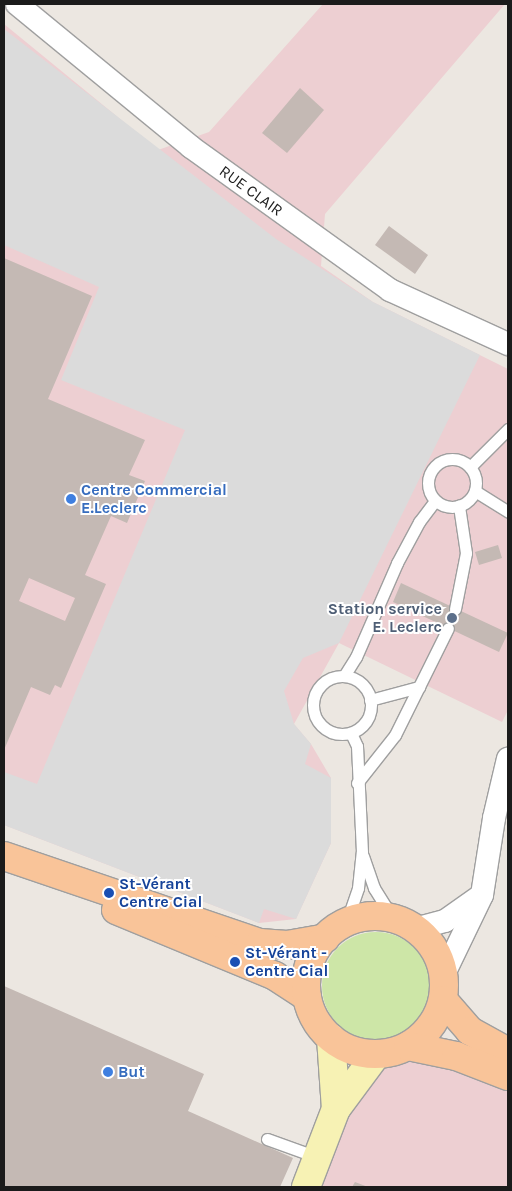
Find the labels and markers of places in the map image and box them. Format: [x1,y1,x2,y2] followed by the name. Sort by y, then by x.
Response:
[81,480,227,518] place label: Centre Commercial E.Leclerc
[65,493,77,505] marker: Centre Commercial E.Leclerc
[328,599,442,637] place label: Station service E. Leclerc
[446,612,458,624] marker: Station service E. Leclerc
[119,874,202,912] place label: St-Vérant Centre Cial
[103,887,115,899] marker: St-Vérant Centre Cial
[245,943,328,981] place label: St-Vérant - Centre Cial
[229,956,241,968] marker: St-Vérant - Centre Cial
[118,1062,145,1082] place label: But
[102,1066,114,1078] marker: But

